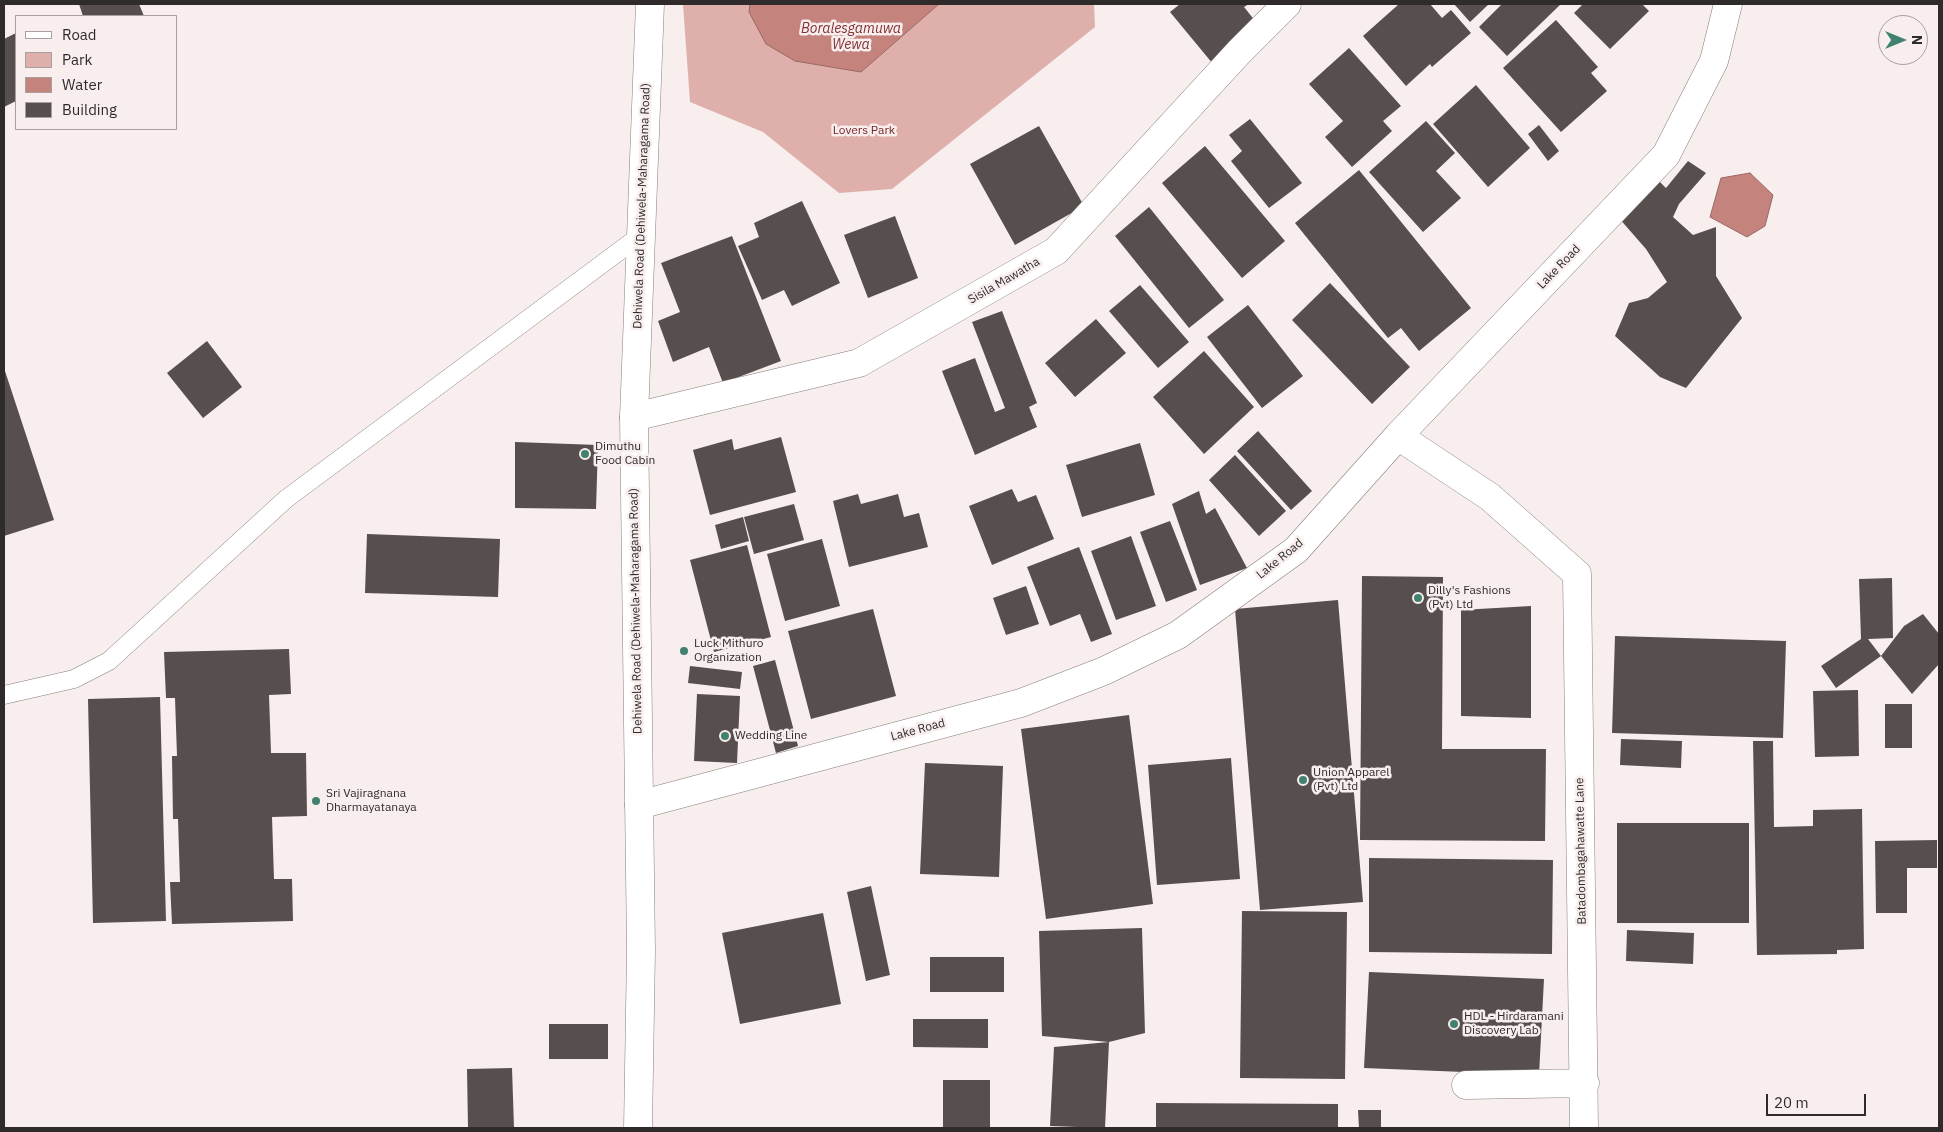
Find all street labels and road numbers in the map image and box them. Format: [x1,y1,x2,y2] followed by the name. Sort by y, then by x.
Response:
[631,83,653,329] street label: Dehiwela Road (Dehiwela-Maharagama Road)
[1535,242,1583,292] street label: Lake Road
[966,255,1042,307] street label: Sisila Mawatha
[627,488,645,734] street label: Dehiwela Road (Dehiwela-Maharagama Road)
[1254,536,1306,582] street label: Lake Road
[889,716,947,744] street label: Lake Road
[1573,777,1589,925] street label: Batadombagahawatte Lane

